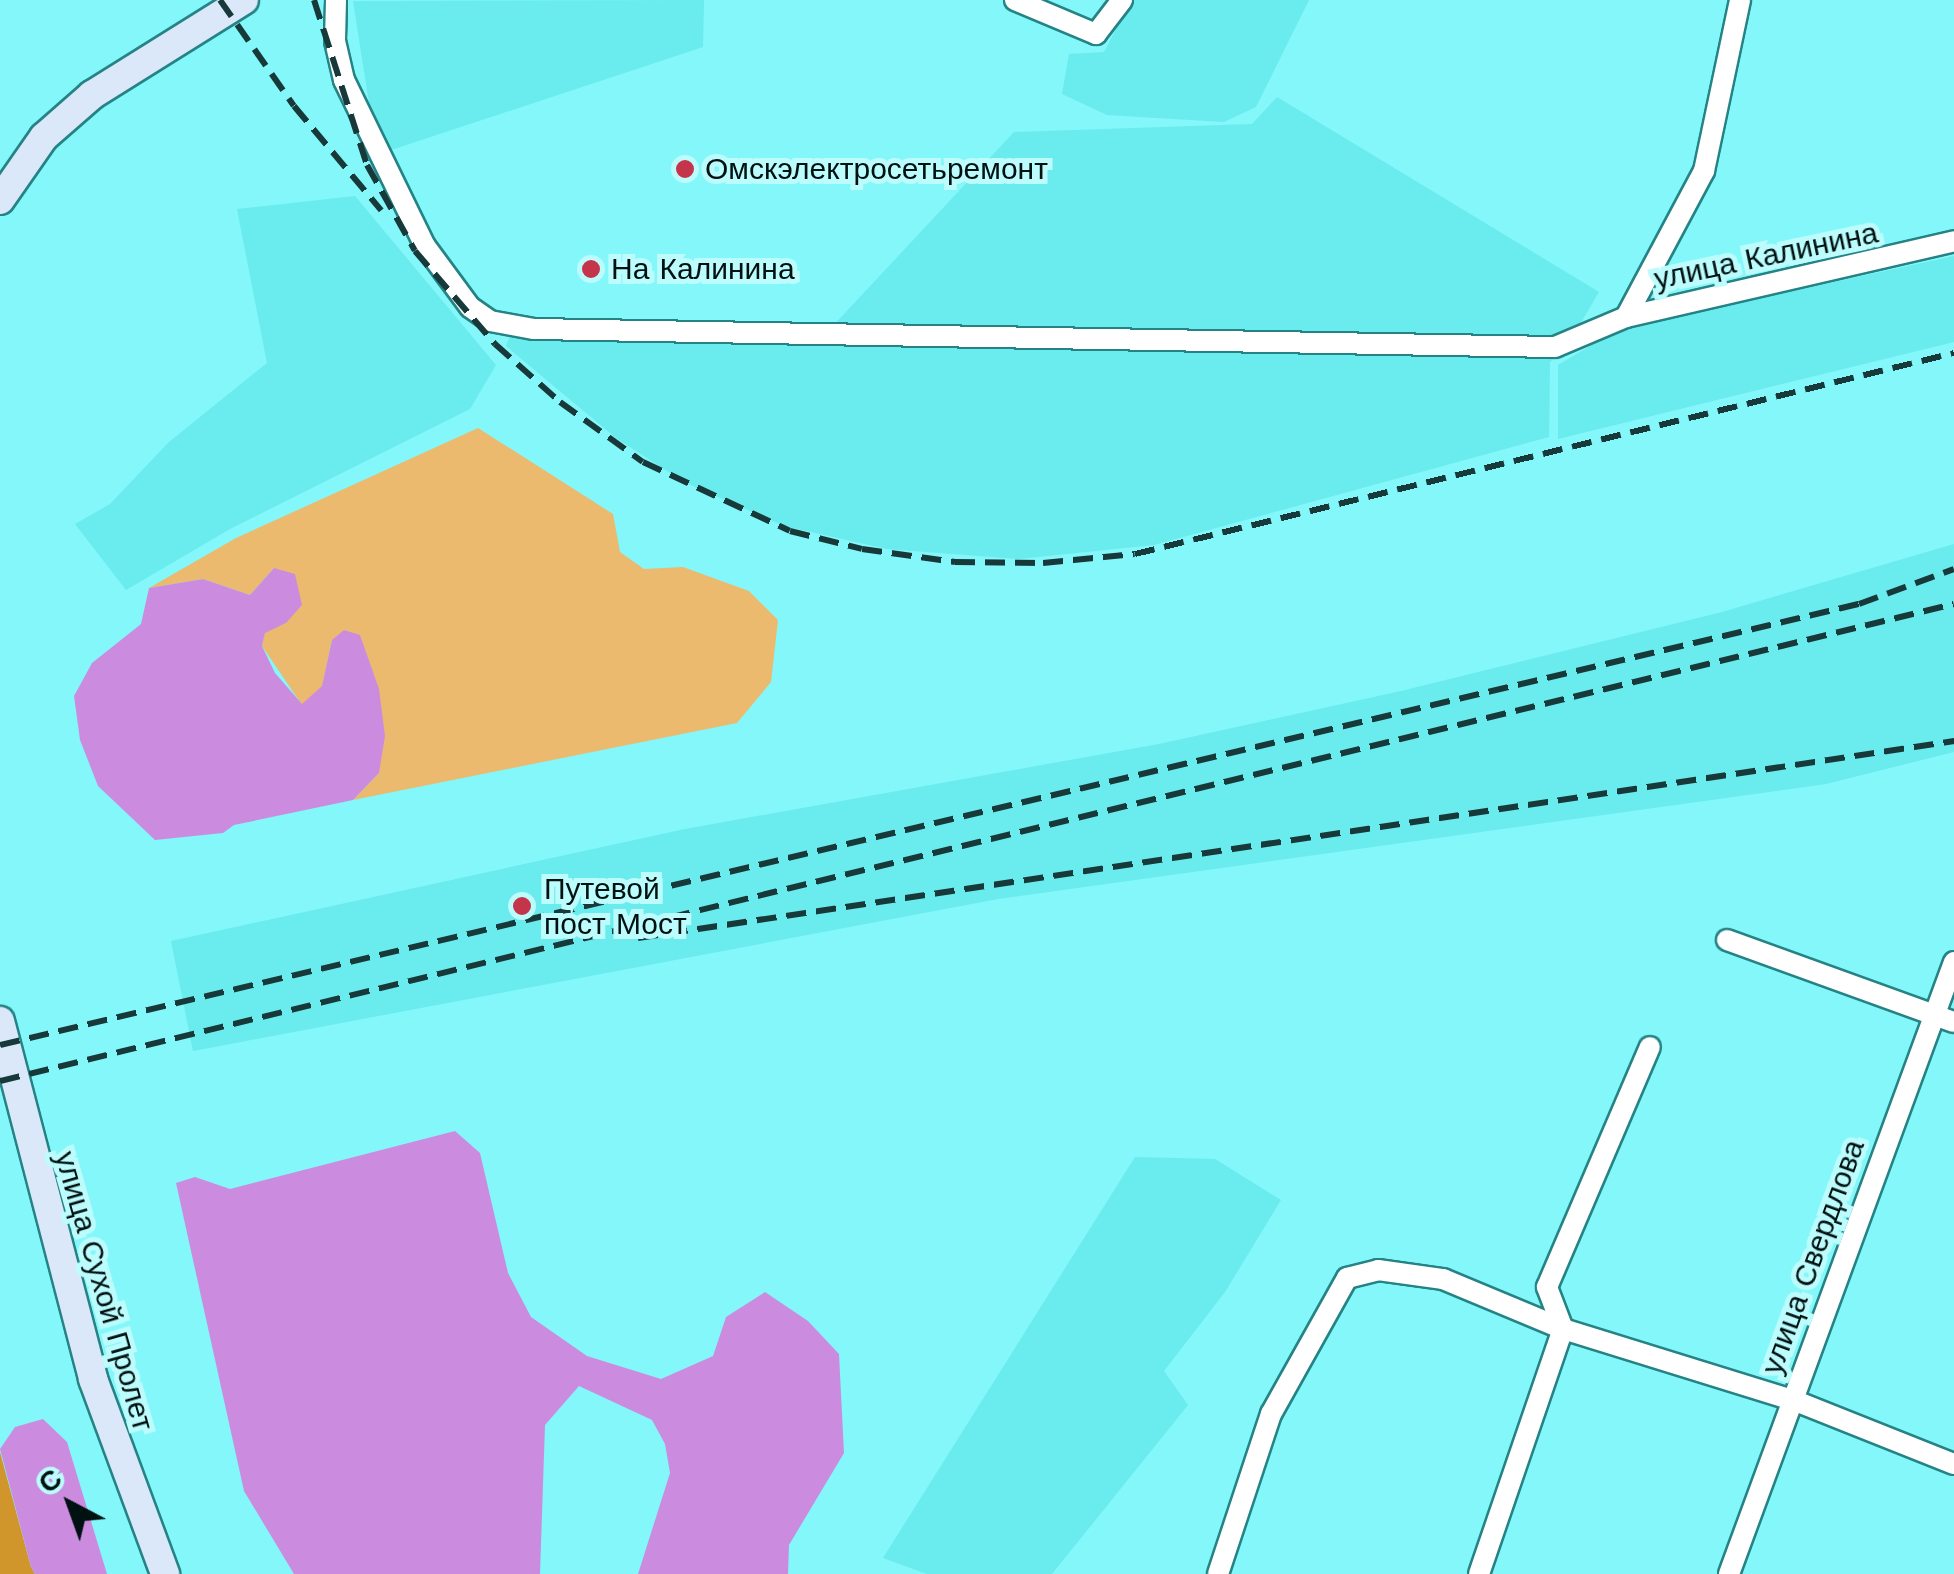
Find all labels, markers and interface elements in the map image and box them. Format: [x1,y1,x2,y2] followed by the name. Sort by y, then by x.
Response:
[705,151,1048,187] place label: Омскэлектросетьремонт
[674,158,696,180] marker: Омскэлектросетьремонт
[1651,215,1881,297] street label: улица Калинина
[611,251,795,287] place label: На Калинина
[580,258,602,280] marker: На Калинина
[544,871,687,942] place label: Путевой пост Мост
[509,893,535,919] marker: Путевой пост Мост
[1754,1135,1872,1379] street label: улица Свердлова
[47,1147,161,1435] street label: улица Сухой Пролет
[20,1454,120,1554] north arrow
[32,1462,68,1500] text: С

